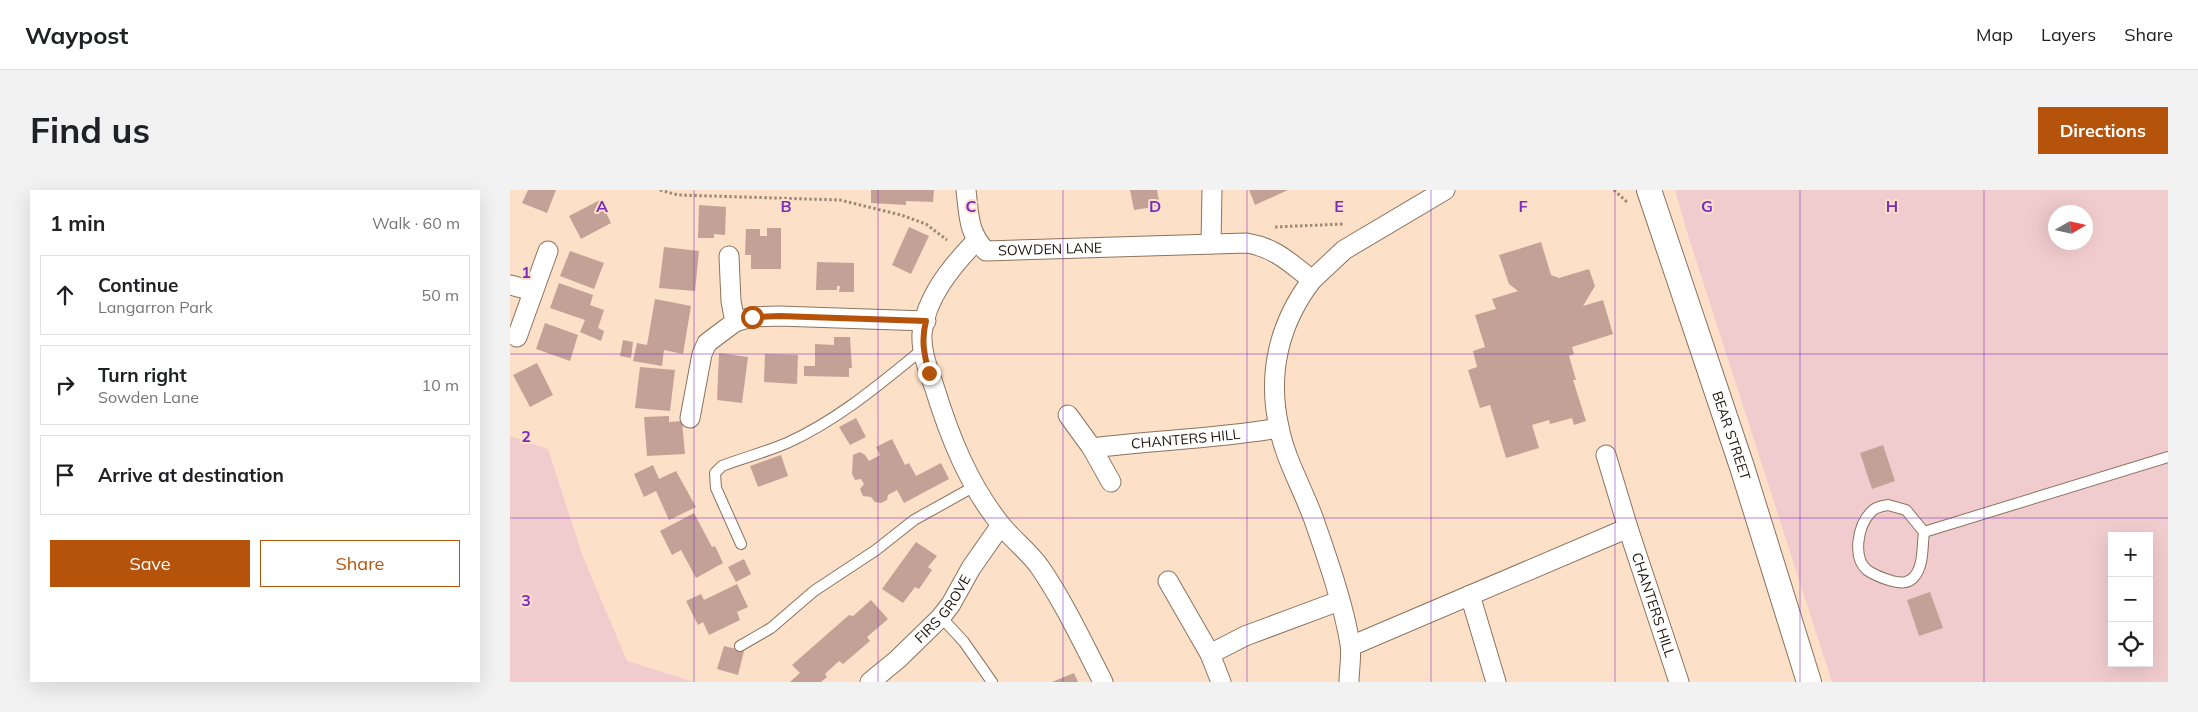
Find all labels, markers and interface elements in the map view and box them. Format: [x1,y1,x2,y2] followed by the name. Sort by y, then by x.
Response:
[25,20,128,50] text: Waypost
[1976,23,2013,46] text: Map
[2041,23,2096,46] text: Layers
[2124,23,2173,46] text: Share
[2038,107,2168,154] button: Directions
[30,108,150,152] text: Find us
[596,196,608,216] text: A
[780,196,792,216] text: B
[966,196,977,216] text: C
[1149,196,1161,216] text: D
[1334,196,1344,216] text: E
[1518,196,1528,216] text: F
[1701,196,1713,216] text: G
[1886,196,1898,216] text: H
[2048,205,2093,250] north arrow
[50,210,105,236] text: 1 min
[372,213,460,233] text: Walk · 60 m
[998,238,1102,260] street label: SOWDEN LANE
[521,262,531,282] text: 1
[98,273,178,297] text: Continue
[51,281,79,309] icon: ahead
[422,285,459,305] text: 50 m
[98,297,213,317] text: Langarron Park
[741,306,764,329] route start
[918,362,941,385] route end
[98,363,187,387] text: Turn right
[51,371,79,399] icon: right
[422,375,459,395] text: 10 m
[98,387,199,407] text: Sowden Lane
[1708,389,1755,483] street label: BEAR STREET
[1130,425,1241,453] street label: CHANTERS HILL
[521,426,531,446] text: 2
[51,461,79,489] icon: arrive
[98,463,284,487] text: Arrive at destination
[2108,532,2153,667] map controls
[2108,532,2153,577] button: +
[50,540,250,587] button: Save
[260,540,460,587] button: Share
[1628,550,1679,660] street label: CHANTERS HILL
[911,571,975,647] street label: FIRS GROVE
[2108,577,2153,622] button: −
[521,590,531,610] text: 3
[2108,622,2153,667] button: locate

